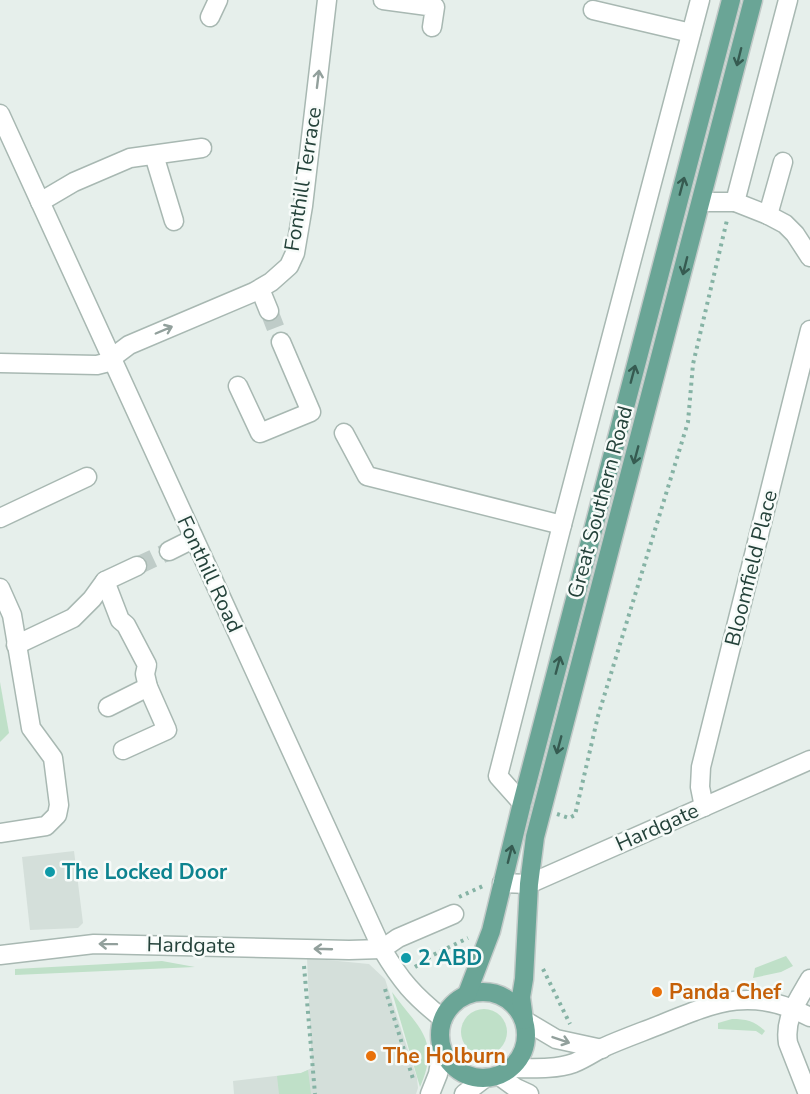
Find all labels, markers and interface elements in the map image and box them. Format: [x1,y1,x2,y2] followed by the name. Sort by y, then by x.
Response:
[732,47,744,66] one-way arrow
[313,70,324,90] one-way arrow
[278,105,328,253] street label: Fonthill Terrace
[677,176,689,195] one-way arrow
[678,256,690,275] one-way arrow
[154,324,172,336] one-way arrow
[628,365,640,384] one-way arrow
[561,403,639,601] street label: Great Southern Road
[630,445,641,464] one-way arrow
[718,487,784,649] street label: Bloomfield Place
[171,511,249,637] street label: Fonthill Road
[553,656,564,675] one-way arrow
[553,735,565,754] one-way arrow
[611,796,703,858] street label: Hardgate
[504,844,516,863] one-way arrow
[62,858,228,886] place label: The Locked Door
[43,865,57,879] marker: The Locked Door
[146,930,236,960] street label: Hardgate
[98,938,118,950] one-way arrow
[314,944,334,955] one-way arrow
[418,944,482,972] place label: 2 ABD
[399,951,413,965] marker: 2 ABD
[669,978,782,1006] place label: Panda Chef
[650,985,664,999] marker: Panda Chef
[551,1035,569,1046] one-way arrow
[383,1042,506,1070] place label: The Holburn
[364,1049,378,1063] marker: The Holburn

